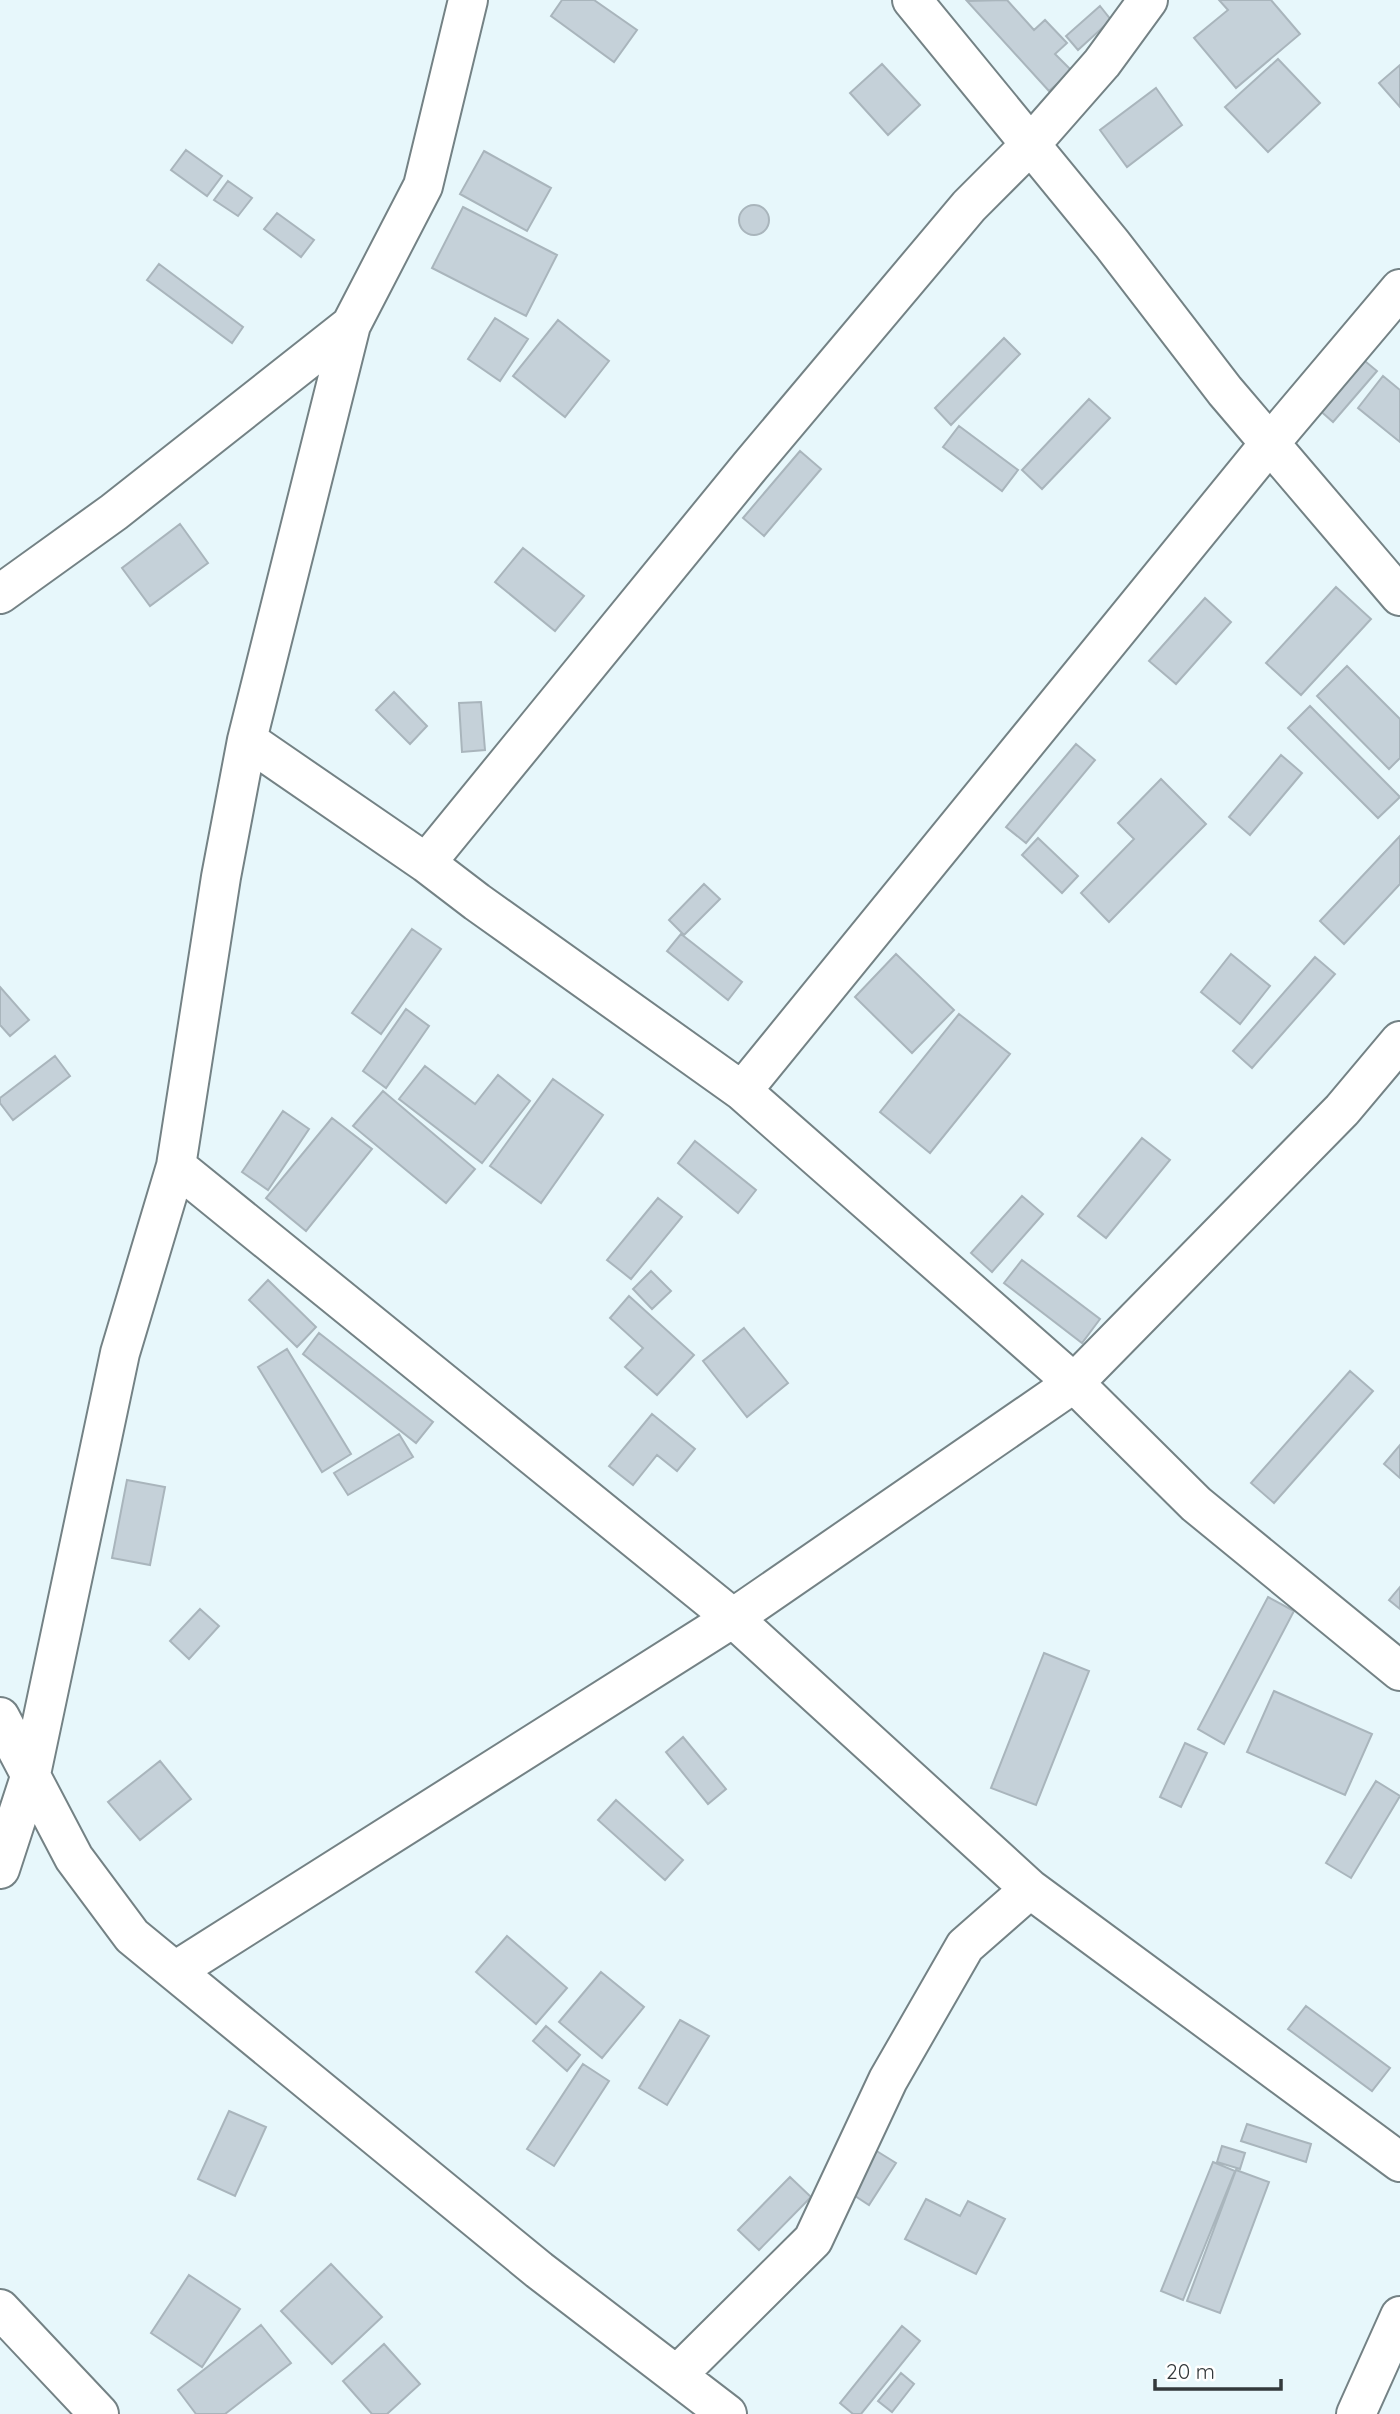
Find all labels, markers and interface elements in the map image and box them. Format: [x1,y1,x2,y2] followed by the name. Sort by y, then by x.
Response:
[1155,2348,1281,2392] scale bar
[1166,2358,1215,2384] text: 20 m

